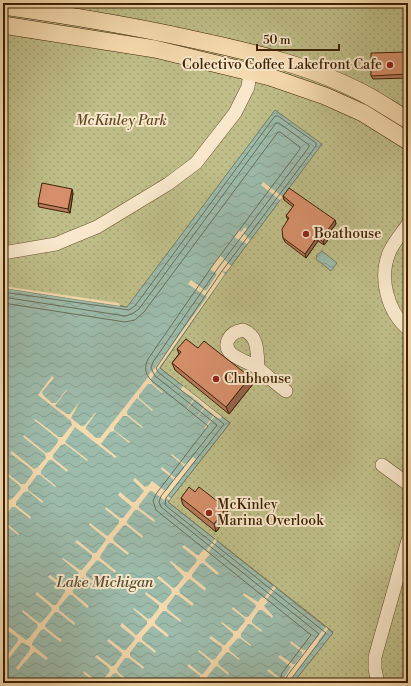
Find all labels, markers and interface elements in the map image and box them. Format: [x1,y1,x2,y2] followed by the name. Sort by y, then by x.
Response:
[257,26,339,52] scale bar
[263,33,291,48] text: 50 m
[182,56,382,74] place label: Colectivo Coffee Lakefront Cafe
[385,60,395,70] marker: Colectivo Coffee Lakefront Cafe
[75,112,167,130] park label: McKinley Park
[313,225,381,243] place label: Boathouse
[301,229,311,239] marker: Boathouse
[224,370,291,388] place label: Clubhouse
[211,374,221,384] marker: Clubhouse
[217,496,324,530] place label: McKinley Marina Overlook
[204,508,214,518] marker: McKinley Marina Overlook
[56,573,154,592] water label: Lake Michigan

